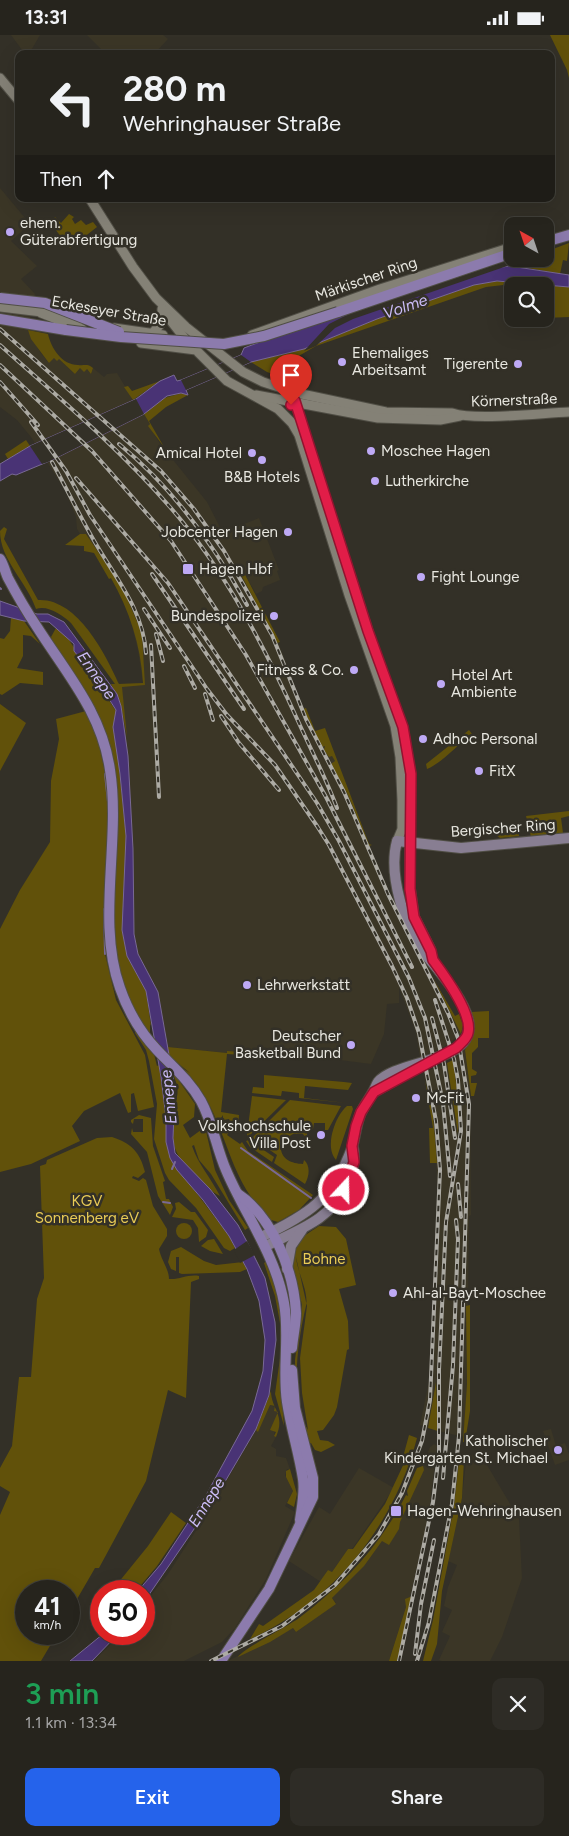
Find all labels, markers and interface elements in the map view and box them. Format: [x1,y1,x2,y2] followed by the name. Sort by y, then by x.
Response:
[25,6,68,29] text: 13:31
[123,68,226,110] text: 280 m
[40,70,105,135] icon: left
[123,110,341,137] text: Wehringhauser Straße
[92,165,120,193] icon: ahead
[40,168,82,191] text: Then
[20,214,137,249] place label: ehem. Güterabfertigung
[504,217,554,267] north arrow
[504,217,554,327] map controls
[4,226,16,238] marker: ehem. Güterabfertigung
[313,253,419,305] street label: Märkischer Ring
[504,277,554,327] button: search
[380,290,430,323] water label: Volme
[50,292,168,330] street label: Eckeseyer Straße
[352,344,429,379] place label: Ehemaliges Arbeitsamt
[270,354,312,405] pin
[444,355,508,373] place label: Tigerente
[336,356,348,368] marker: Ehemaliges Arbeitsamt
[512,358,524,370] marker: Tigerente
[277,361,305,389] icon: arrive
[470,389,558,411] street label: Körnerstraße
[381,442,490,460] place label: Moschee Hagen
[156,444,242,462] place label: Amical Hotel
[365,445,377,457] marker: Moschee Hagen
[246,447,258,459] marker: Amical Hotel
[256,454,268,466] marker: B&B Hotels
[224,468,300,486] place label: B&B Hotels
[385,472,469,490] place label: Lutherkirche
[369,475,381,487] marker: Lutherkirche
[161,523,278,541] place label: Jobcenter Hagen
[282,526,294,538] marker: Jobcenter Hagen
[199,560,273,578] place label: Hagen Hbf
[181,562,195,576] marker: Hagen Hbf
[431,568,519,586] place label: Fight Lounge
[415,571,427,583] marker: Fight Lounge
[171,607,264,625] place label: Bundespolizei
[268,610,280,622] marker: Bundespolizei
[73,648,120,703] water label: Ennepe
[256,661,344,679] place label: Fitness & Co.
[348,664,360,676] marker: Fitness & Co.
[451,666,517,701] place label: Hotel Art Ambiente
[435,678,447,690] marker: Hotel Art Ambiente
[433,730,538,748] place label: Adhoc Personal
[417,733,429,745] marker: Adhoc Personal
[489,762,516,780] place label: FitX
[473,765,485,777] marker: FitX
[450,815,556,841] street label: Bergischer Ring
[257,976,350,994] place label: Lehrwerkstatt
[241,979,253,991] marker: Lehrwerkstatt
[235,1027,341,1062] place label: Deutscher Basketball Bund
[345,1039,357,1051] marker: Deutscher Basketball Bund
[156,1069,181,1125] water label: Ennepe
[426,1089,464,1107] place label: McFit
[410,1092,422,1104] marker: McFit
[198,1117,311,1152] place label: Volkshochschule Villa Post
[315,1129,327,1141] marker: Volkshochschule Villa Post
[317,1163,369,1215] position arrow
[35,1192,140,1227] park label: KGV Sonnenberg eV
[303,1250,345,1268] park label: Bohne
[403,1284,546,1302] place label: Ahl-al-Bayt-Moschee
[387,1287,399,1299] marker: Ahl-al-Bayt-Moschee
[384,1432,548,1467] place label: Katholischer Kindergarten St. Michael
[552,1444,564,1456] marker: Katholischer Kindergarten St. Michael
[184,1474,229,1530] water label: Ennepe
[407,1502,562,1520] place label: Hagen-Wehringhausen
[389,1504,403,1518] marker: Hagen-Wehringhausen
[90,1580,155,1645] speed limit sign: 50
[34,1591,61,1621] text: 41
[34,1618,61,1632] text: km/h
[25,1675,99,1712] text: 3 min
[492,1678,544,1730] button: close
[25,1713,117,1732] text: 1.1 km · 13:34
[25,1768,280,1826] button: Exit
[290,1768,544,1826] button: Share

